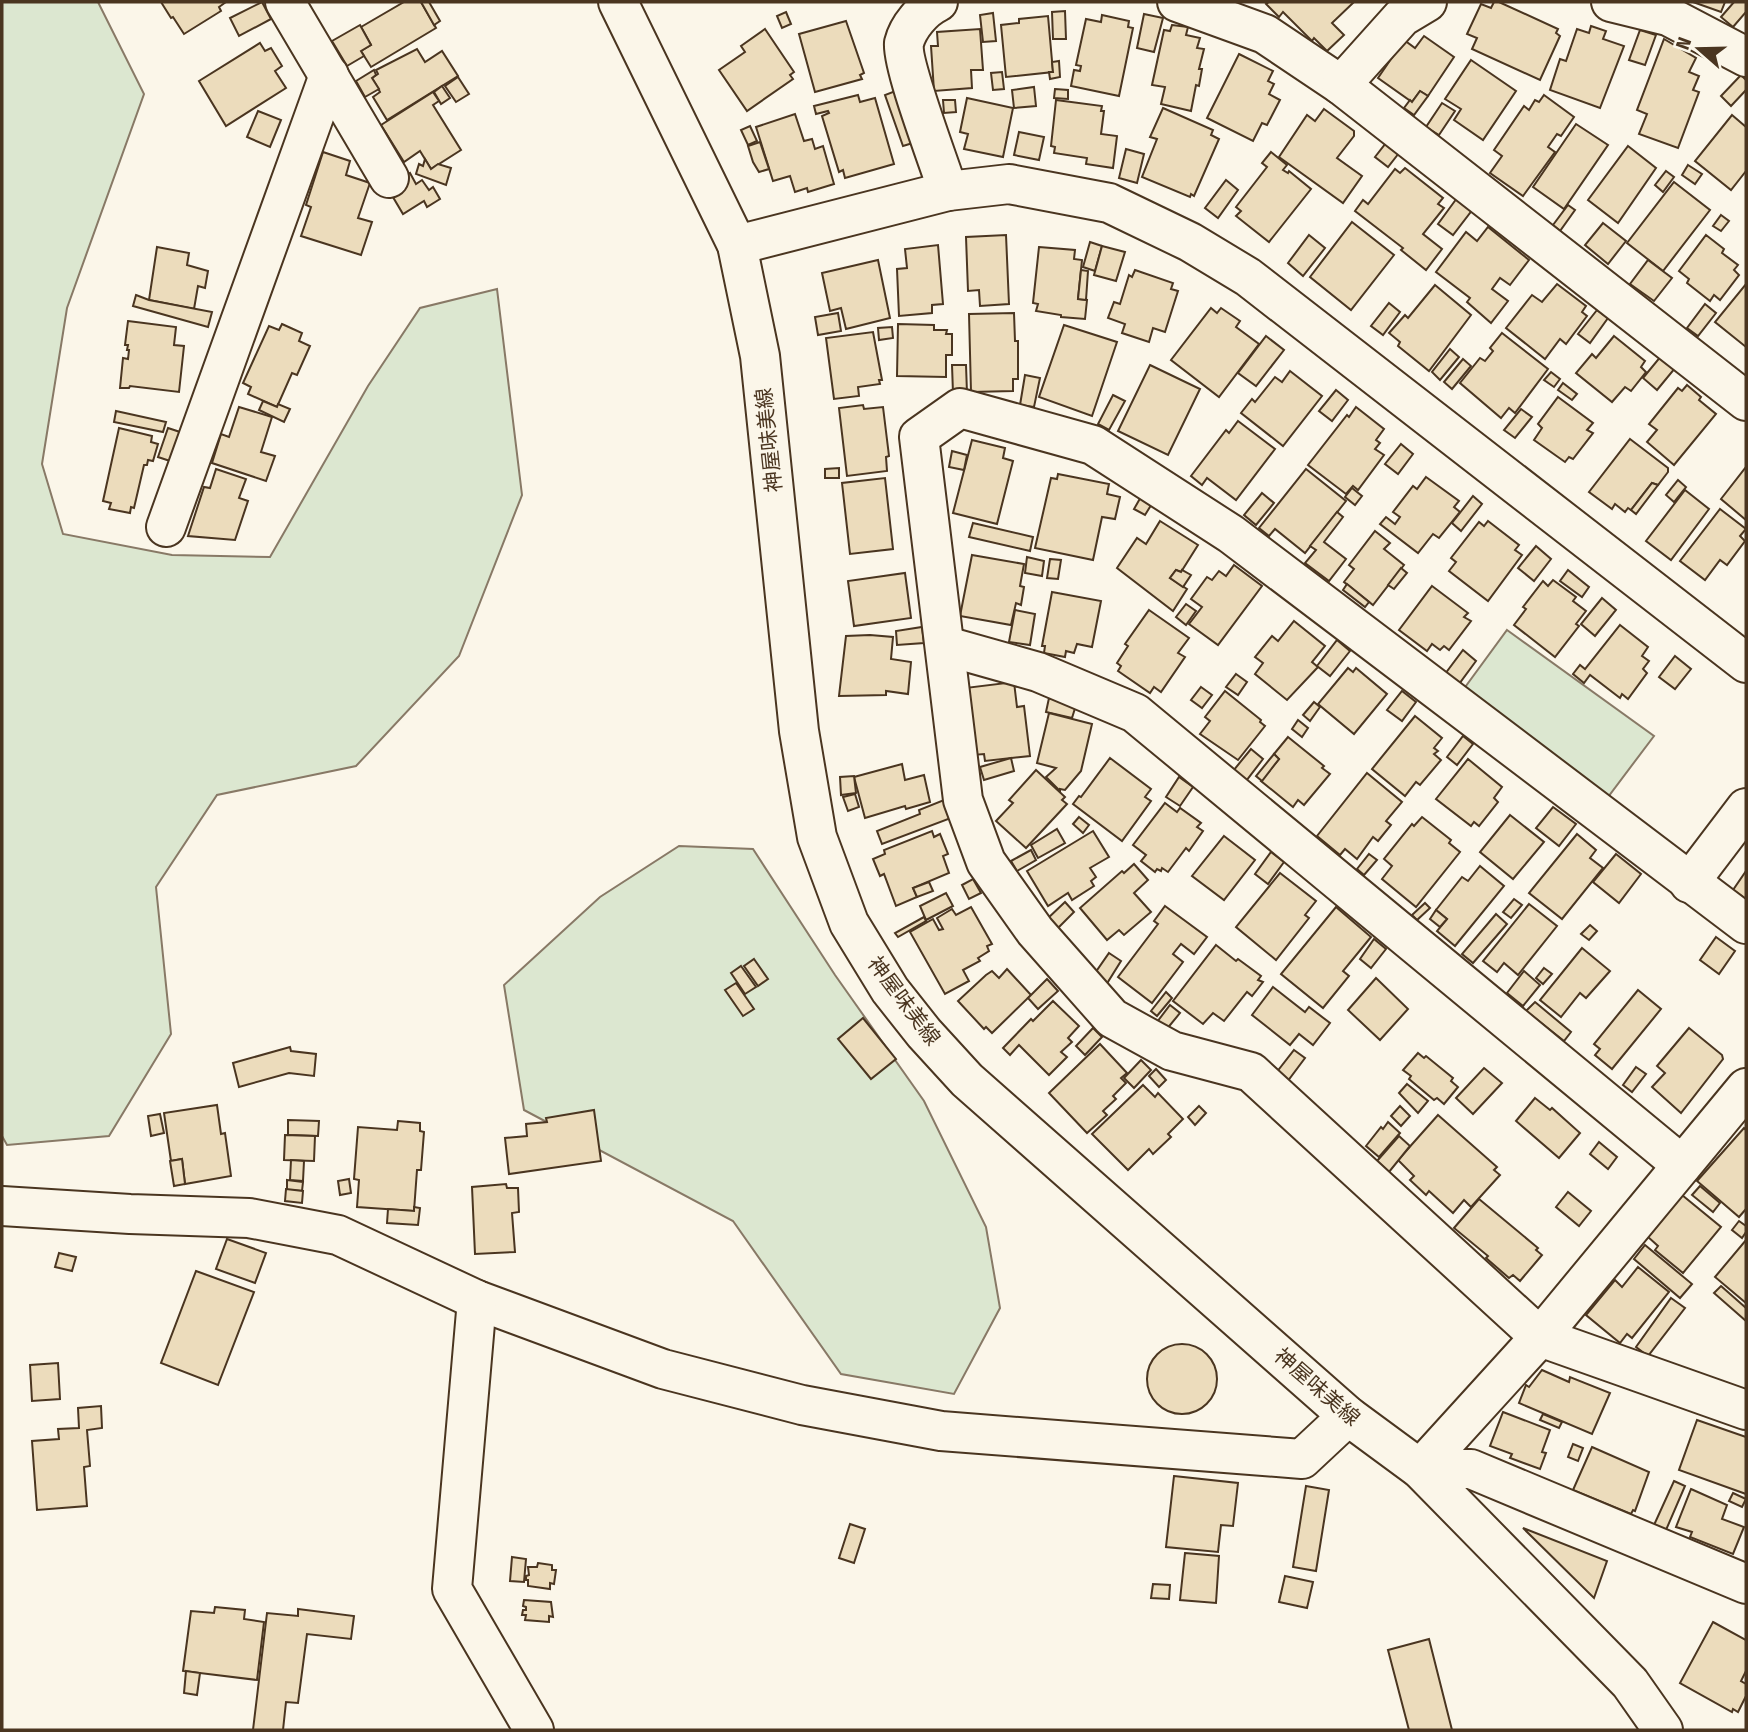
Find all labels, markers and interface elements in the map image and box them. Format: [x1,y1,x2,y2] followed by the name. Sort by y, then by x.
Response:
[1664,14,1734,84] north arrow
[1671,34,1696,53] text: N
[751,386,787,494] street label: 神屋味美線
[862,951,946,1051] street label: 神屋味美線
[1269,1343,1365,1431] street label: 神屋味美線

